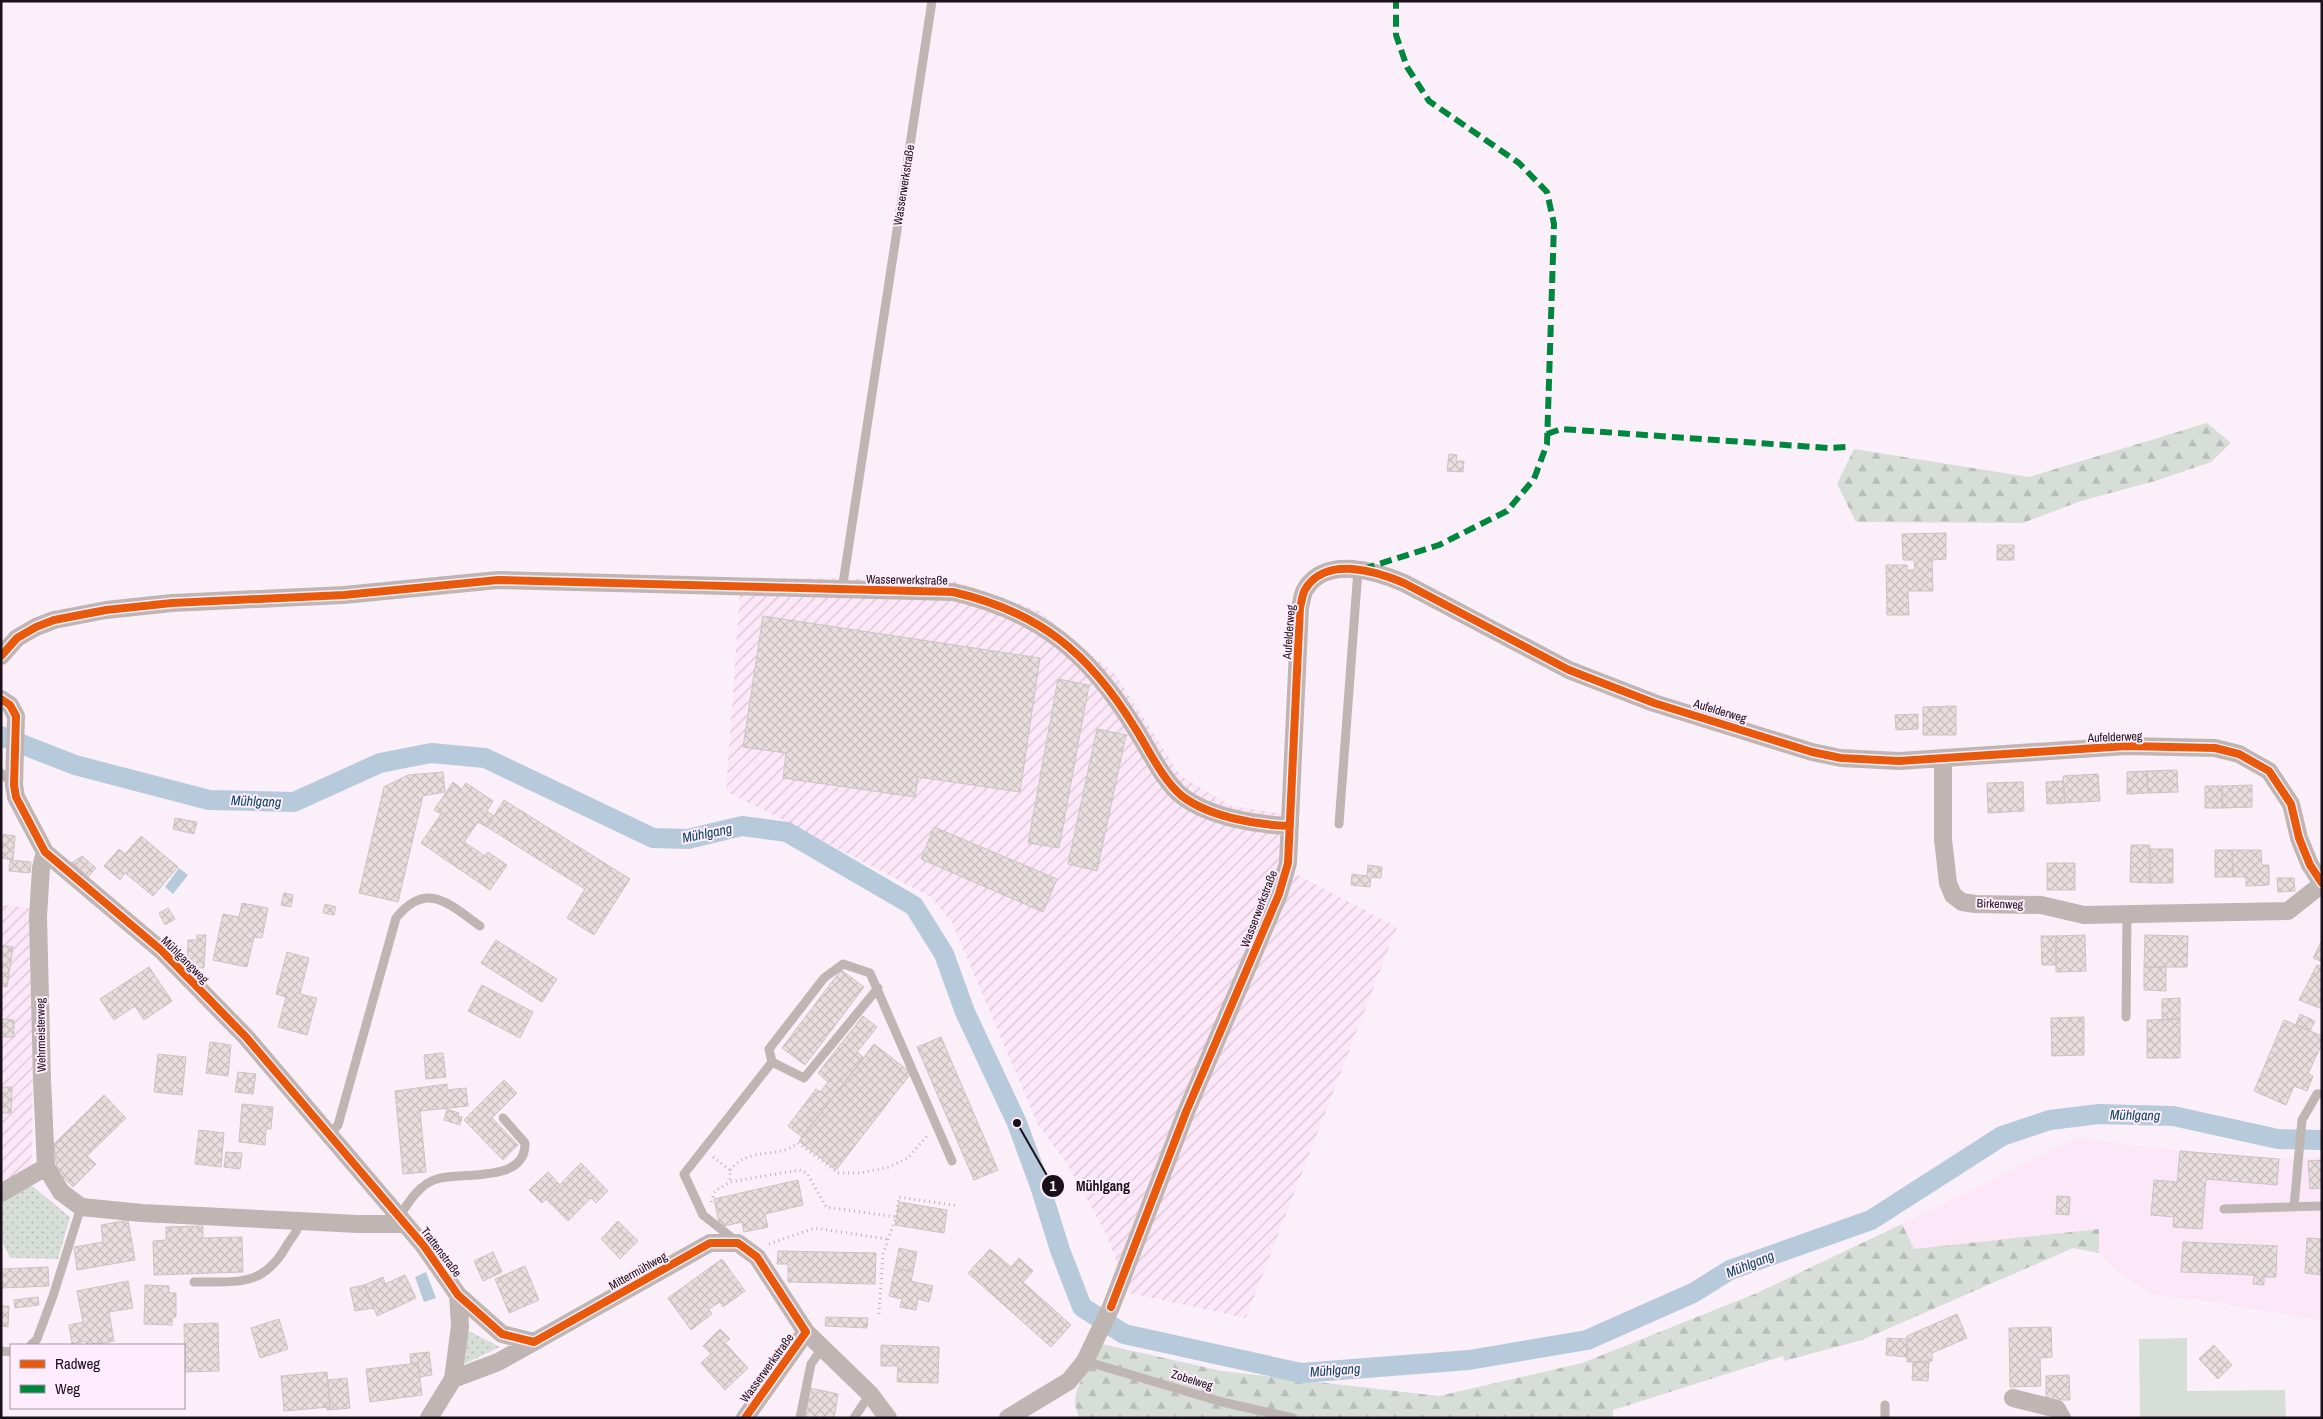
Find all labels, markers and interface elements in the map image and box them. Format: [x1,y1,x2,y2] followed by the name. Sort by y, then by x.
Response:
[890,143,918,227] street label: Wasserwerkstraße
[866,571,948,589] street label: Wasserwerkstraße
[1279,604,1299,661] street label: Aufelderweg
[1691,695,1749,727] street label: Aufelderweg
[2086,728,2143,746] street label: Aufelderweg
[230,791,282,811] water label: Mühlgang
[681,819,734,847] water label: Mühlgang
[1237,868,1281,950] street label: Wasserwerkstraße
[1976,895,2024,913] street label: Birkenweg
[158,933,213,988] street label: Mühlgangweg
[32,997,50,1072] street label: Wehrmeisterweg
[2110,1106,2161,1124] water label: Mühlgang
[1041,1172,1140,1201] callout: Mühlgang
[1050,1175,1057,1196] text: 1
[1076,1177,1130,1195] text: Mühlgang
[417,1224,465,1280] street label: Trattenstraße
[1723,1246,1777,1282] water label: Mühlgang
[606,1248,671,1294] street label: Mittermühlweg
[737,1330,797,1406] street label: Wasserwerkstraße
[10,1344,185,1409] legend
[55,1353,100,1374] text: Radweg
[1309,1359,1361,1381] water label: Mühlgang
[1169,1366,1215,1394] street label: Zobelweg
[55,1378,80,1399] text: Weg

